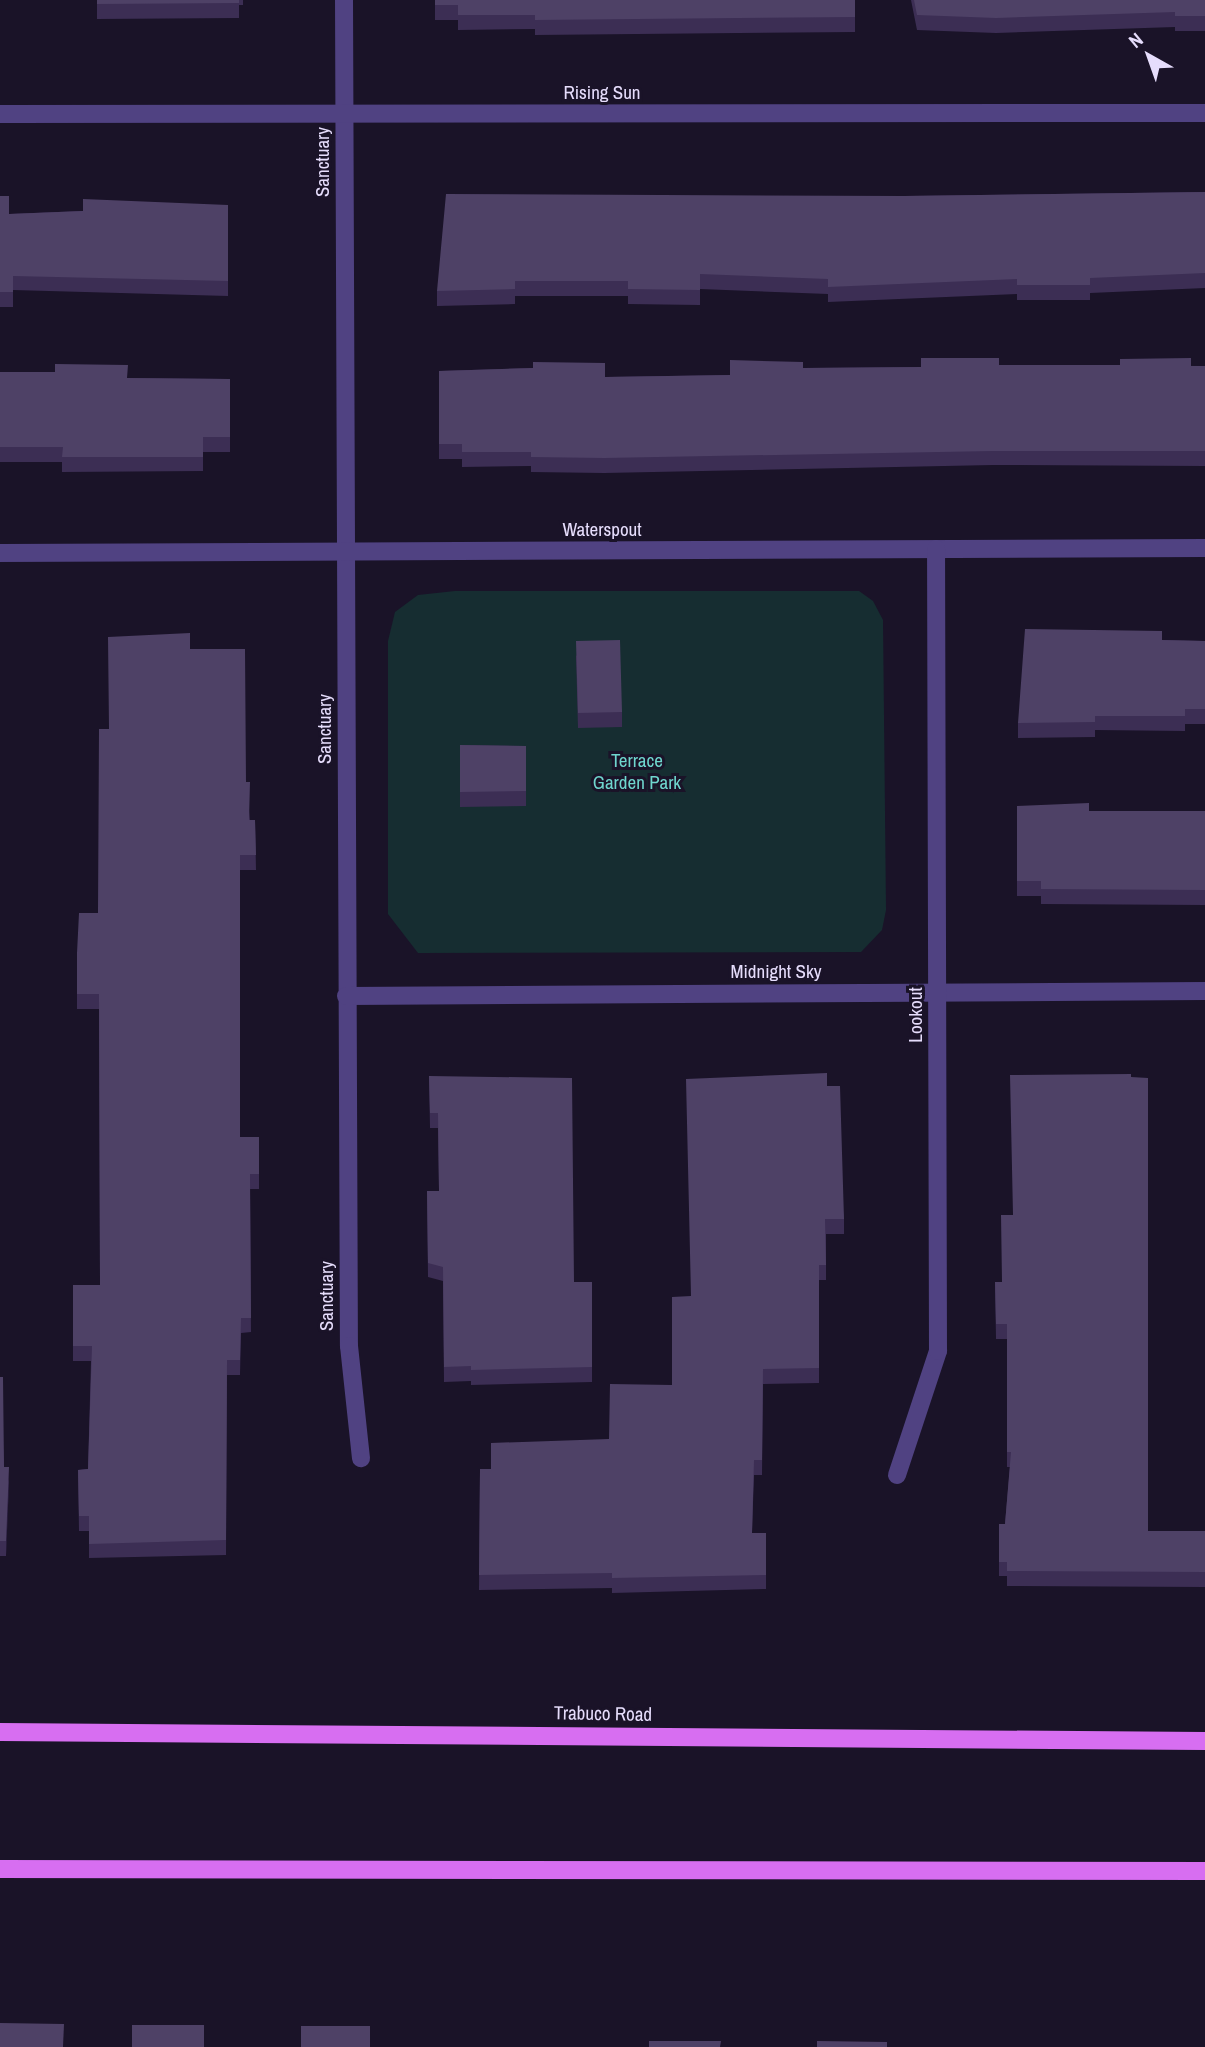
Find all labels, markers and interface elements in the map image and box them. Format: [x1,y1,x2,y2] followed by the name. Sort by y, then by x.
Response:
[1114,21,1184,91] north arrow
[1123,26,1148,53] text: N
[563,82,641,104] street label: Rising Sun
[312,127,334,197] street label: Sanctuary
[562,519,642,541] street label: Waterspout
[314,694,336,764] street label: Sanctuary
[593,750,681,794] park label: Terrace Garden Park
[731,961,821,983] street label: Midnight Sky
[905,987,927,1043] street label: Lookout
[316,1261,338,1331] street label: Sanctuary
[554,1702,652,1726] street label: Trabuco Road

